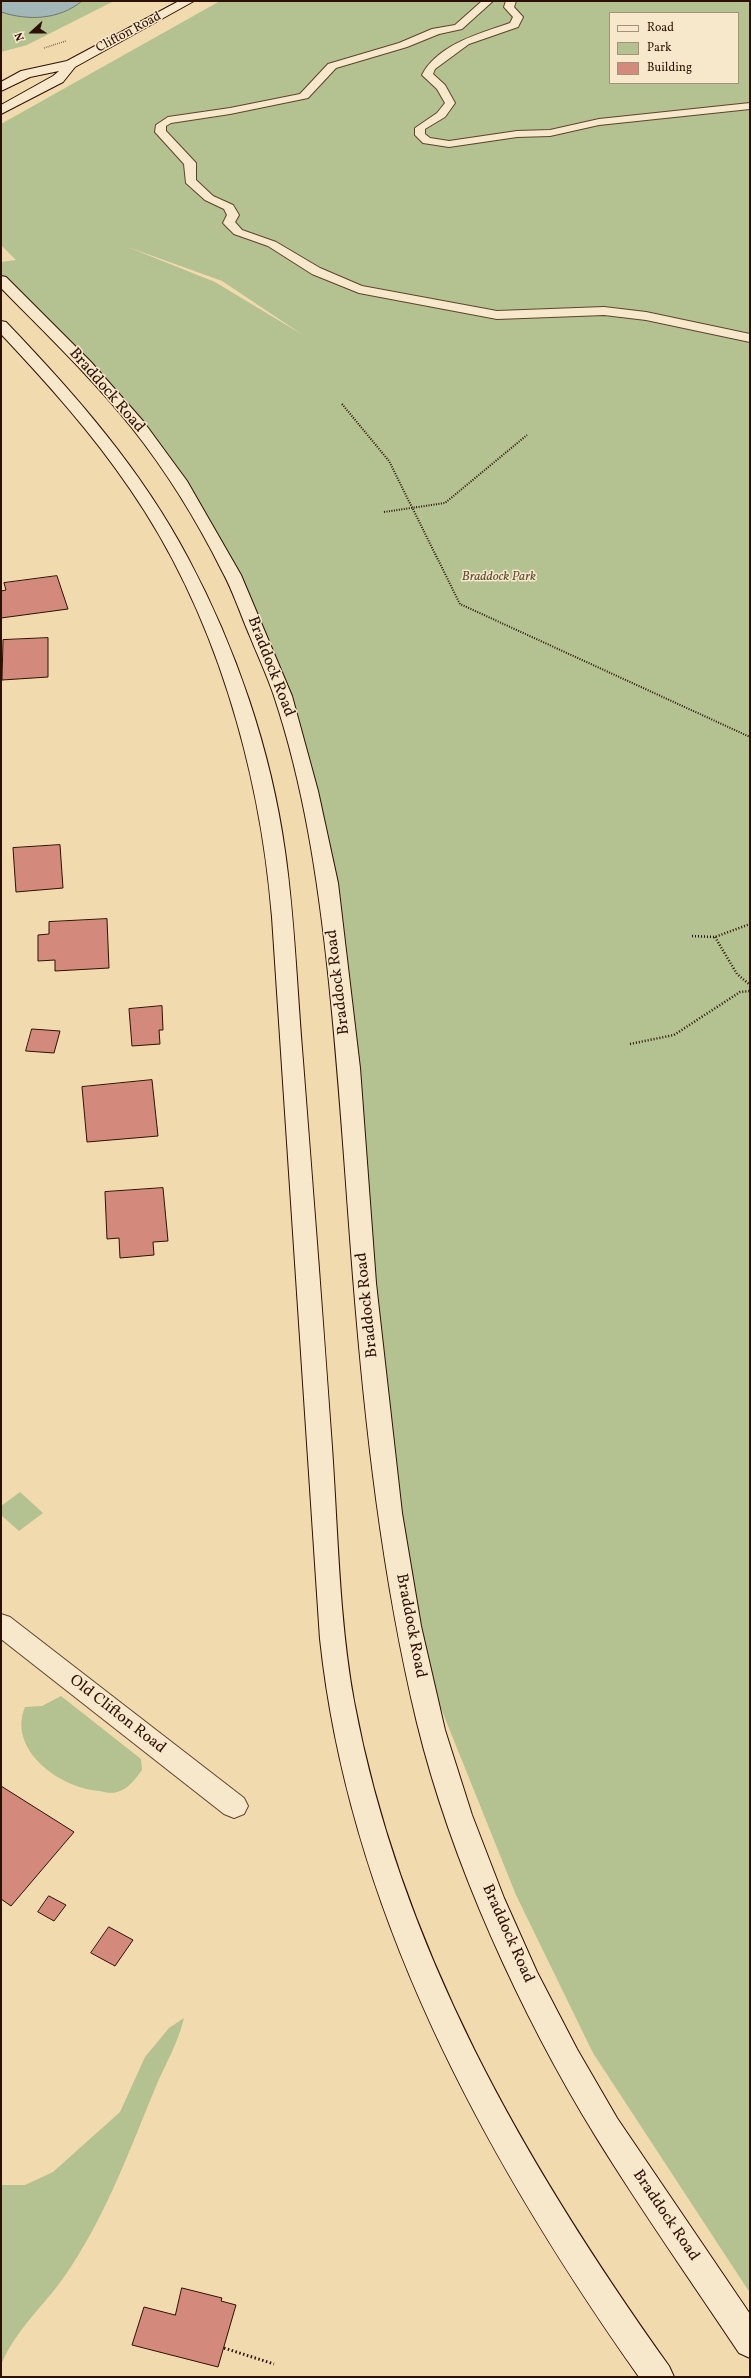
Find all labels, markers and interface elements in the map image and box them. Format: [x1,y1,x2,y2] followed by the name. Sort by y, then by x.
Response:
[94,9,164,57] street label: Clifton Road
[12,12,52,52] north arrow
[609,12,739,84] legend
[647,20,674,36] text: Road
[12,30,29,43] text: N
[647,40,672,56] text: Park
[647,60,692,76] text: Building
[64,345,148,437] street label: Braddock Road
[462,570,536,586] park label: Braddock Park
[242,614,298,720] street label: Braddock Road
[323,928,355,1036] street label: Braddock Road
[353,1251,383,1359] street label: Braddock Road
[390,1572,430,1680] street label: Braddock Road
[65,1671,169,1759] street label: Old Clifton Road
[477,1882,537,1986] street label: Braddock Road
[627,2167,703,2265] street label: Braddock Road

